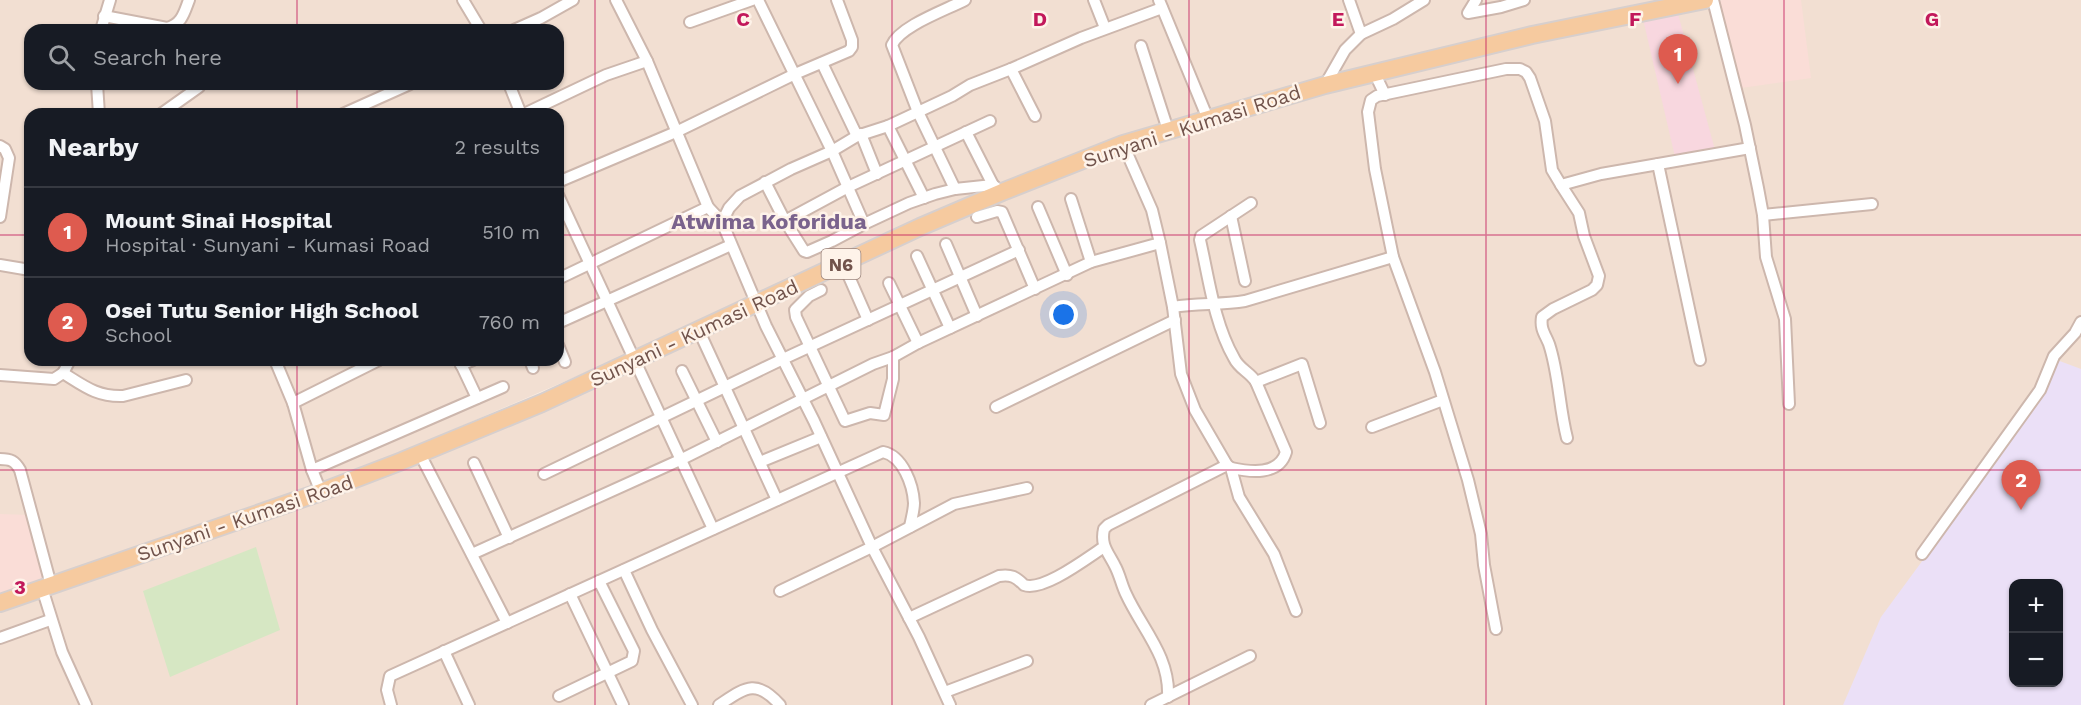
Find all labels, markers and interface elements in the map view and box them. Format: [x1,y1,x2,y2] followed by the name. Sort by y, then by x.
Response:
[736,7,750,31] text: C
[1033,7,1047,31] text: D
[1332,7,1344,31] text: E
[1629,7,1641,31] text: F
[1925,7,1939,31] text: G
[24,24,564,90] search box
[1658,34,1698,84] pin: 1
[45,41,78,74] icon: search
[93,45,222,70] text: Search here
[1080,80,1304,172] street label: Sunyani - Kumasi Road
[48,132,139,162] text: Nearby
[455,135,540,159] text: 2 results
[105,208,332,233] text: Mount Sinai Hospital
[671,209,867,234] district label: Atwima Koforidua
[63,220,72,244] text: 1
[482,220,540,244] text: 510 m
[105,233,430,257] text: Hospital · Sunyani - Kumasi Road
[822,249,860,279] road number: N6
[586,274,802,392] street label: Sunyani - Kumasi Road
[105,298,418,323] text: Osei Tutu Senior High School
[1049,300,1078,329] your location
[62,310,73,334] text: 2
[479,310,540,334] text: 760 m
[105,323,172,347] text: School
[2002,460,2040,510] pin: 2
[134,470,356,566] street label: Sunyani - Kumasi Road
[14,575,26,599] text: 3
[2009,579,2063,687] map controls
[2009,579,2063,633] button: +
[2009,633,2063,687] button: −

